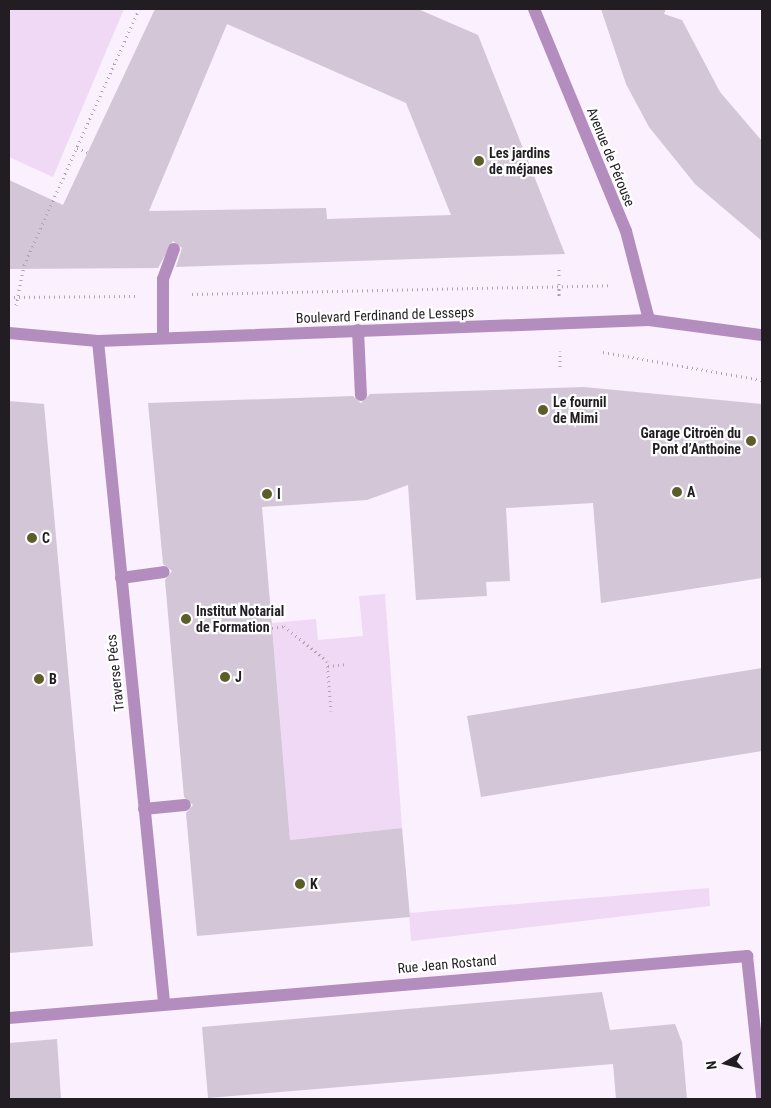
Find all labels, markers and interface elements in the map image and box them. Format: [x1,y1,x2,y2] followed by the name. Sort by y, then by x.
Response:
[583,105,639,209] street label: Avenue de Pérouse
[489,145,553,178] place label: Les jardins de méjanes
[473,155,485,167] marker: Les jardins de méjanes
[296,303,474,327] street label: Boulevard Ferdinand de Lesseps
[553,394,607,427] place label: Le fournil de Mimi
[537,404,549,416] marker: Le fournil de Mimi
[640,425,741,458] place label: Garage Citroën du Pont d’Anthoine
[745,435,757,447] marker: Garage Citroën du Pont d’Anthoine
[687,484,695,500] place label: A
[277,486,281,502] place label: I
[671,486,683,498] marker: A
[261,488,273,500] marker: I
[42,530,50,546] place label: C
[26,532,38,544] marker: C
[196,603,284,636] place label: Institut Notarial de Formation
[180,613,192,625] marker: Institut Notarial de Formation
[103,634,127,712] street label: Traverse Pécs
[235,669,242,685] place label: J
[49,671,57,687] place label: B
[219,671,231,683] marker: J
[33,673,45,685] marker: B
[310,876,318,892] place label: K
[294,878,306,890] marker: K
[397,951,497,977] street label: Rue Jean Rostand
[701,1038,751,1088] north arrow
[703,1060,720,1070] text: N

